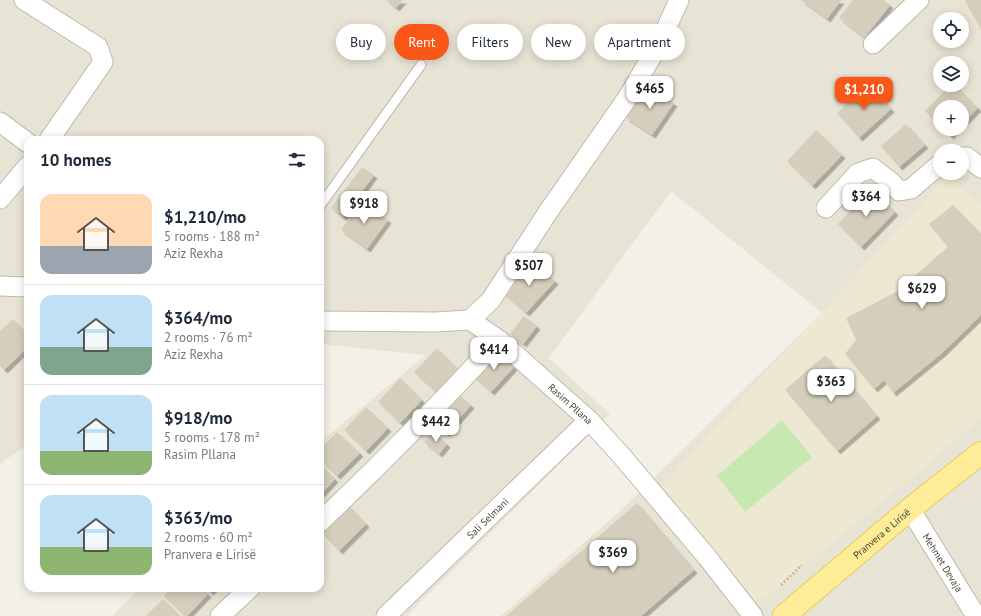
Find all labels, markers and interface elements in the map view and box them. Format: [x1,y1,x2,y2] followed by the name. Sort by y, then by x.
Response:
[933,12,969,180] map controls
[933,12,969,48] button: locate
[336,24,386,60] chip: Buy
[394,24,449,60] chip: Rent
[457,24,523,60] chip: Filters
[531,24,586,60] chip: New
[594,24,685,60] chip: Apartment
[933,56,969,92] button: layers
[626,76,674,110] pin: $465
[831,77,897,111] pin: $1,210
[635,80,665,97] text: $465
[844,81,884,98] text: $1,210
[933,100,969,136] button: +
[933,144,969,180] button: −
[40,149,111,171] text: 10 homes
[286,149,308,171] icon: filters
[842,184,890,218] pin: $364
[851,188,881,205] text: $364
[340,191,388,225] pin: $918
[349,195,379,212] text: $918
[164,206,246,228] text: $1,210/mo
[72,210,120,258] icon: home
[164,228,260,245] text: 5 rooms · 188 m²
[164,245,223,262] text: Aziz Rexha
[505,253,553,287] pin: $507
[514,257,544,274] text: $507
[898,276,946,310] pin: $629
[907,280,937,297] text: $629
[164,307,232,329] text: $364/mo
[72,311,120,359] icon: home
[164,329,253,346] text: 2 rooms · 76 m²
[470,337,518,371] pin: $414
[479,341,509,358] text: $414
[164,346,223,363] text: Aziz Rexha
[807,369,855,403] pin: $363
[816,373,846,390] text: $363
[546,380,596,427] street label: Rasim Pllana
[164,407,232,429] text: $918/mo
[412,409,460,443] pin: $442
[72,411,120,459] icon: home
[421,413,451,430] text: $442
[164,429,260,446] text: 5 rooms · 178 m²
[164,446,236,463] text: Rasim Pllana
[464,495,511,541] street label: Sali Selmani
[850,505,913,561] street label: Pranvera e Lirisë
[164,507,232,529] text: $363/mo
[72,511,120,559] icon: home
[164,529,253,546] text: 2 rooms · 60 m²
[920,531,966,594] street label: Mehmet Devaja
[589,540,637,574] pin: $369
[598,544,628,561] text: $369
[164,546,256,563] text: Pranvera e Lirisë

